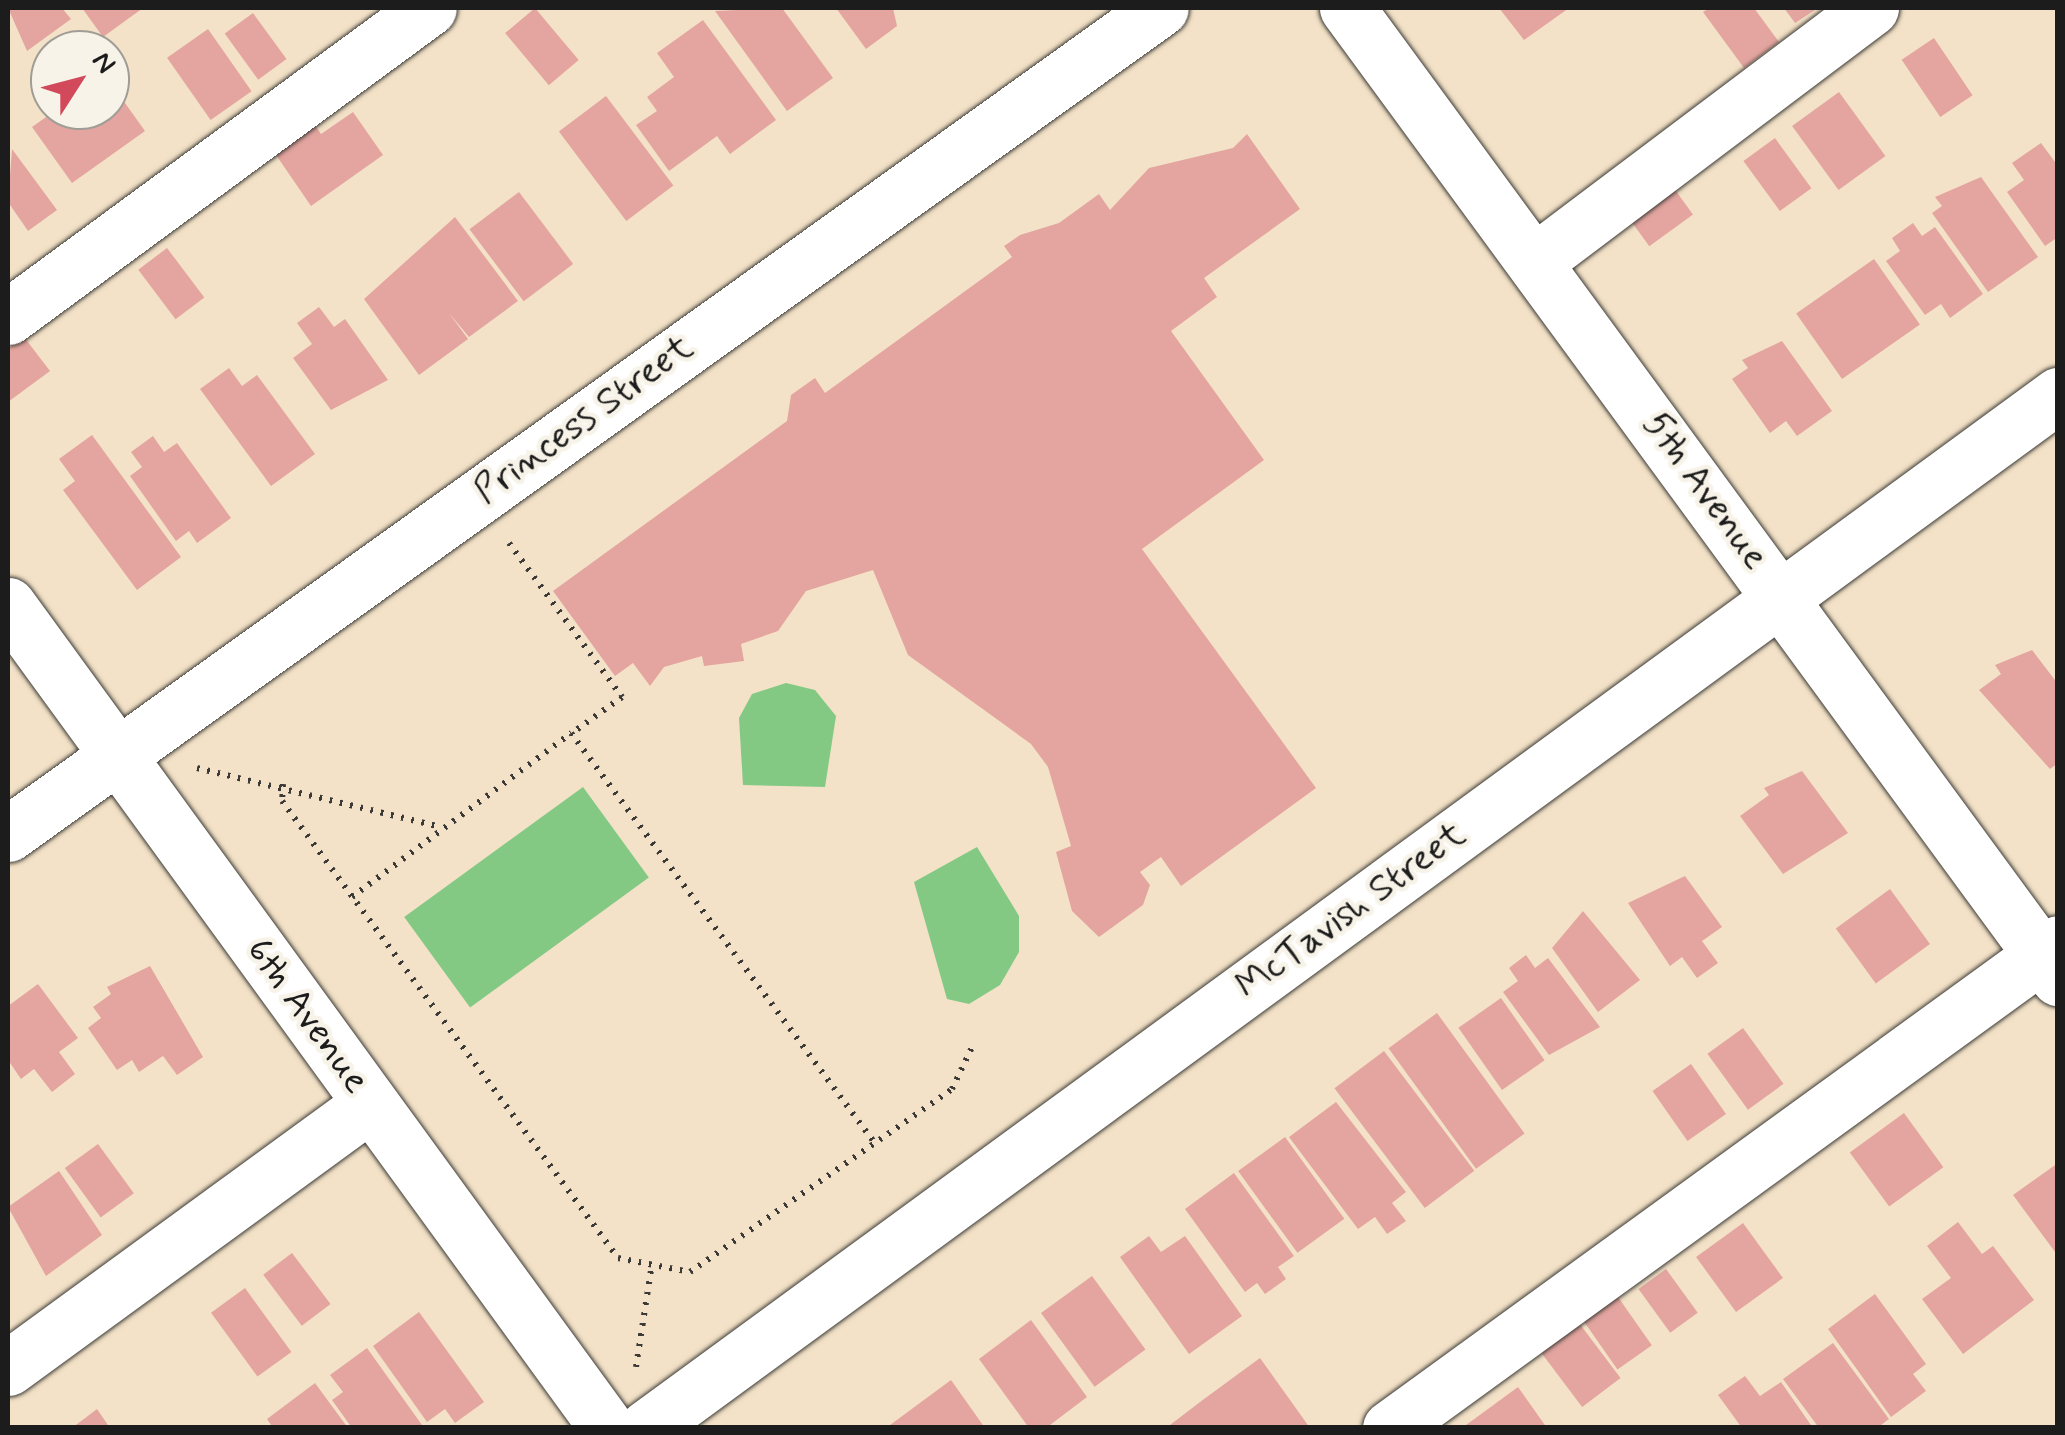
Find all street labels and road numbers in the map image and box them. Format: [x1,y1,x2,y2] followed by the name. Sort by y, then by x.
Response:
[466,325,702,515] street label: Princess Street
[1632,403,1778,579] street label: 5th Avenue
[1227,812,1475,1010] street label: McTavish Street
[235,929,379,1103] street label: 6th Avenue

